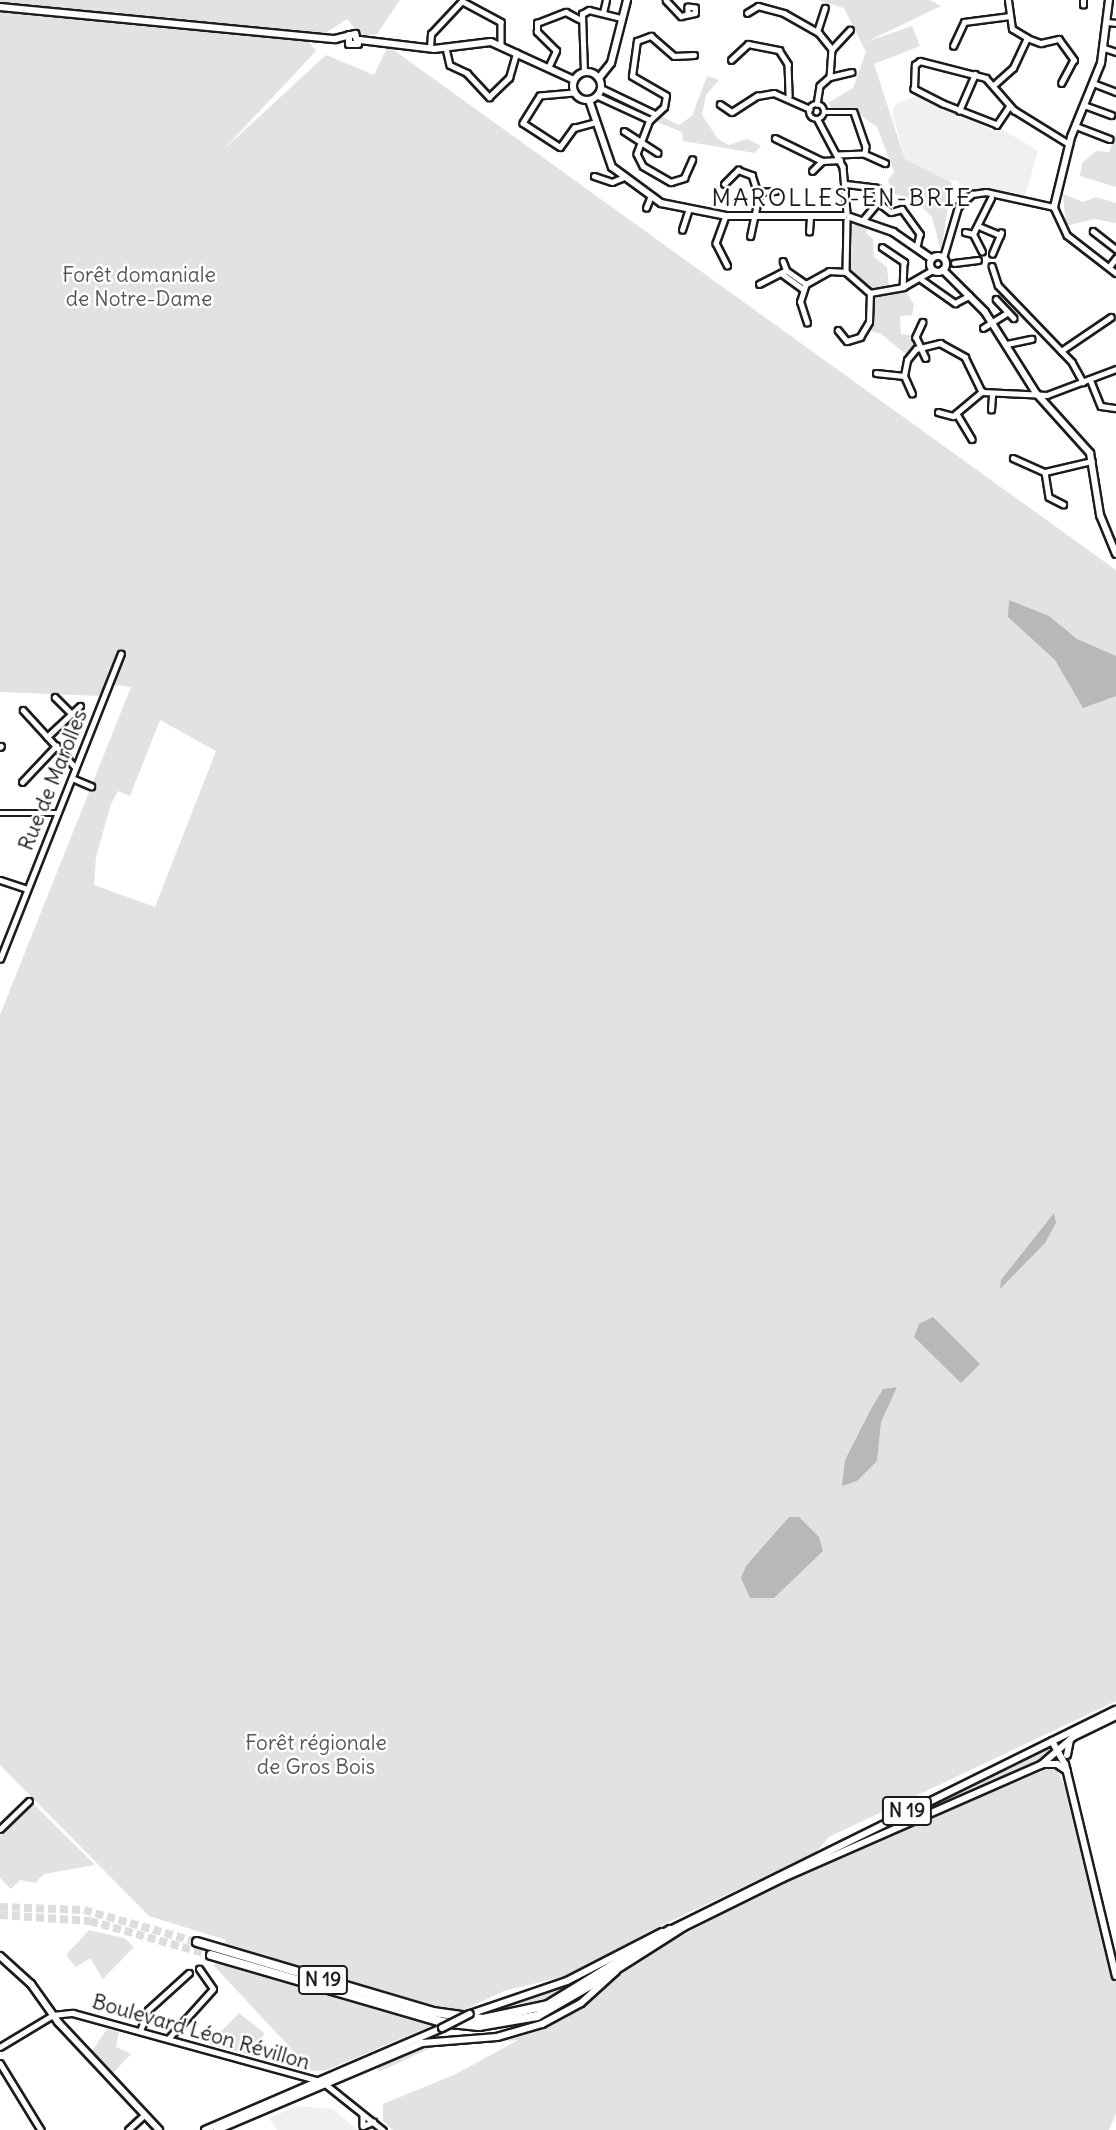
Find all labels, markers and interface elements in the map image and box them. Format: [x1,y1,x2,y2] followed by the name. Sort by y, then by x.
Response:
[714,184,970,212] district label: MAROLLES-EN-BRIE
[62,262,216,312] park label: Forêt domaniale de Notre-Dame
[13,706,93,854] street label: Rue de Marolles
[245,1730,387,1780] park label: Forêt régionale de Gros Bois
[881,1796,933,1826] road number: N 19
[297,1964,349,1996] road number: N 19
[89,1989,313,2075] street label: Boulevard Léon Révillon

